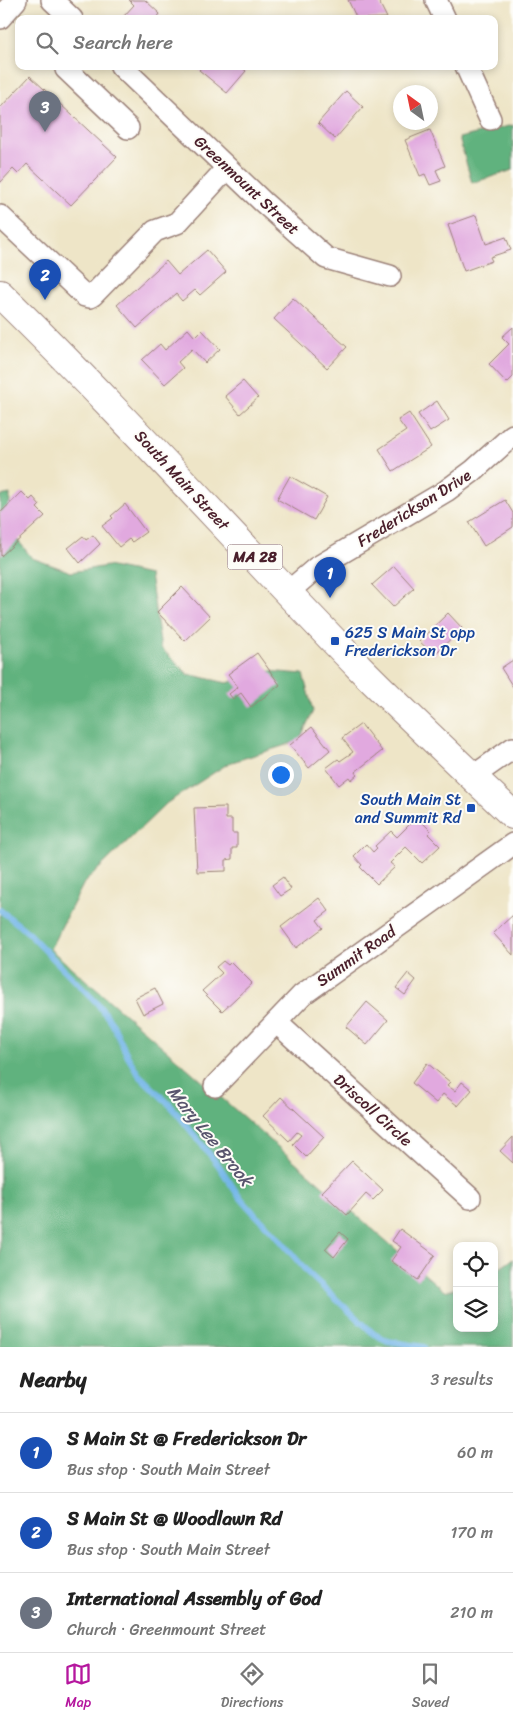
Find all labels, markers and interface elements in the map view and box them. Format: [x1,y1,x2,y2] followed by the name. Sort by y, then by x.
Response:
[15,15,498,70] search box
[73,26,173,59] text: Search here
[33,29,61,57] icon: search
[393,85,438,130] north arrow
[29,91,61,132] pin: 3
[187,128,307,242] street label: Greenmount Street
[29,259,61,300] pin: 2
[127,423,237,538] street label: South Main Street
[351,461,477,555] street label: Frederickson Drive
[228,544,282,570] road number: MA 28
[314,557,346,598] pin: 1
[345,618,475,665] place label: 625 S Main St opp Frederickson Dr
[329,635,341,647] marker: 625 S Main St opp Frederickson Dr
[268,762,294,788] your location
[355,785,463,832] place label: South Main St and Summit Rd
[465,802,477,814] marker: South Main St and Summit Rd
[310,917,403,994] street label: Summit Road
[327,1066,419,1154] street label: Driscoll Circle
[159,1078,263,1196] water label: Mary Lee Brook
[453,1242,498,1332] map controls
[453,1242,498,1287] button: locate
[453,1287,498,1332] button: layers
[20,1361,86,1399] text: Nearby
[430,1365,493,1394] text: 3 results
[67,1422,306,1455] text: S Main St @ Frederickson Dr
[33,1438,39,1467] text: 1
[457,1438,493,1467] text: 60 m
[67,1455,270,1484] text: Bus stop · South Main Street
[67,1502,282,1535] text: S Main St @ Woodlawn Rd
[31,1518,41,1547] text: 2
[450,1518,493,1547] text: 170 m
[67,1535,270,1564] text: Bus stop · South Main Street
[67,1582,321,1615] text: International Assembly of God
[32,1598,40,1627] text: 3
[450,1598,493,1627] text: 210 m
[67,1615,266,1644] text: Church · Greenmount Street
[64,1660,92,1715] tab: Map
[221,1660,283,1715] tab: Directions
[412,1660,449,1715] tab: Saved

